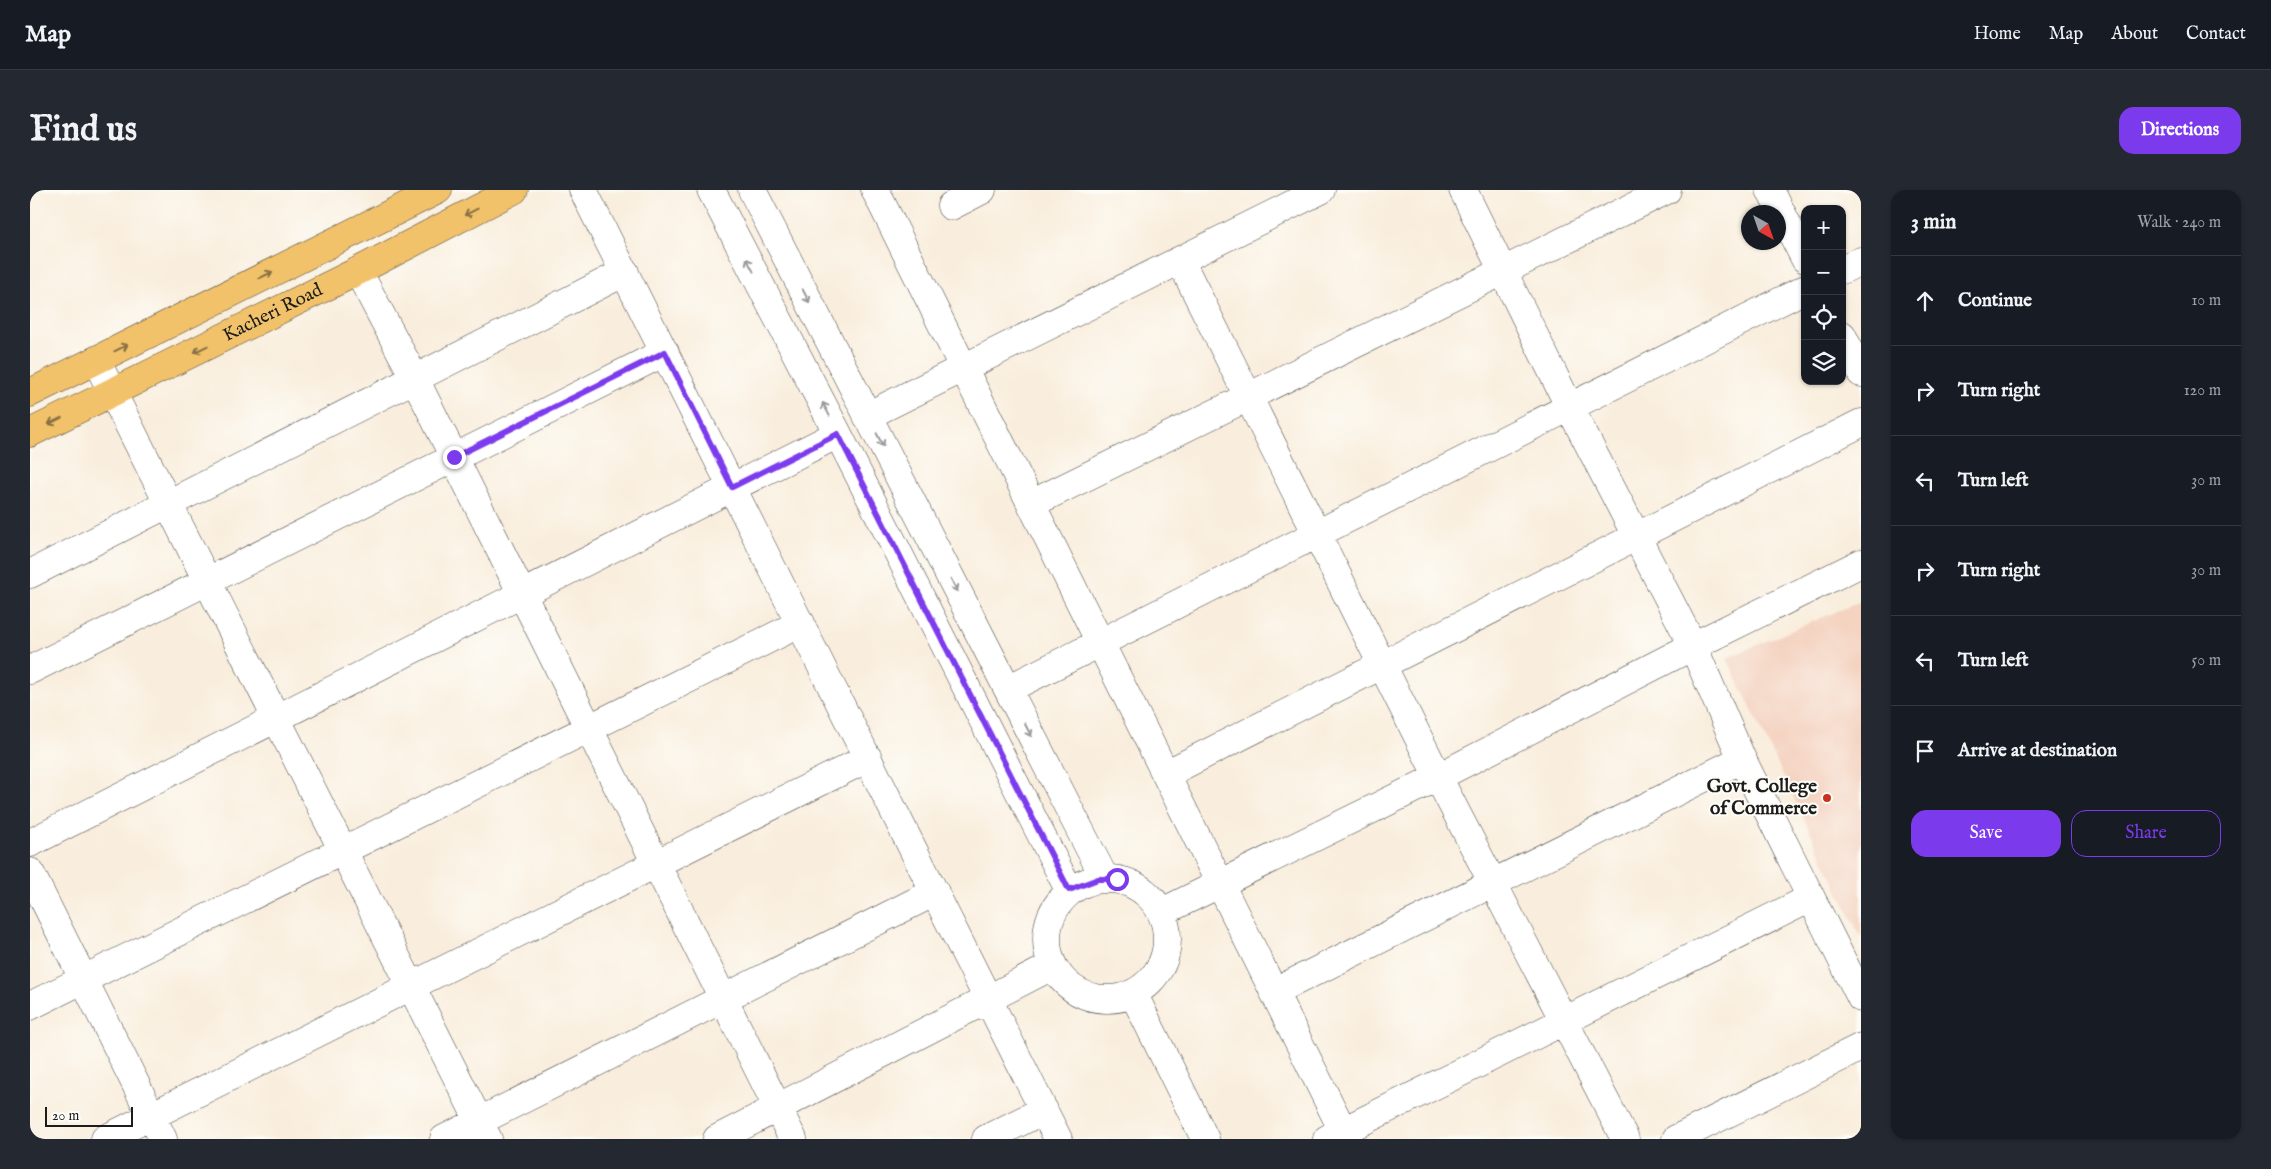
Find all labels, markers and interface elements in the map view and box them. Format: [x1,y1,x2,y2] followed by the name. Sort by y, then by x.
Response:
[25,19,71,50] text: Map
[1974,23,2021,46] text: Home
[2049,23,2083,46] text: Map
[2111,23,2158,46] text: About
[2186,23,2246,46] text: Contact
[2119,107,2241,154] button: Directions
[30,108,137,153] text: Find us
[1741,205,1786,250] north arrow
[1801,205,1846,385] map controls
[1801,205,1846,250] button: +
[464,208,479,217] one-way arrow
[1911,209,1956,236] text: 3 min
[2137,213,2221,233] text: Walk · 240 m
[1801,250,1846,295] button: −
[745,258,754,273] one-way arrow
[258,270,273,279] one-way arrow
[219,278,328,348] street label: Kacheri Road
[1911,287,1939,315] icon: ahead
[801,288,811,303] one-way arrow
[1958,289,2032,313] text: Continue
[2191,291,2221,311] text: 10 m
[1801,295,1846,340] button: locate
[1801,340,1846,385] button: layers
[113,342,128,352] one-way arrow
[194,345,209,354] one-way arrow
[1911,377,1939,405] icon: right
[1958,379,2040,403] text: Turn right
[2184,381,2221,401] text: 120 m
[821,402,830,417] one-way arrow
[48,417,63,426] one-way arrow
[875,433,885,448] one-way arrow
[443,446,466,469] route end
[1911,467,1939,495] icon: left
[1958,469,2029,493] text: Turn left
[2191,471,2221,491] text: 30 m
[1911,557,1939,585] icon: right
[1958,559,2040,583] text: Turn right
[2191,561,2221,581] text: 30 m
[950,577,959,592] one-way arrow
[1911,647,1939,675] icon: left
[1958,649,2029,673] text: Turn left
[2192,651,2221,671] text: 50 m
[1023,722,1033,737] one-way arrow
[1911,737,1939,765] icon: arrive
[1958,739,2117,763] text: Arrive at destination
[1707,775,1817,821] place label: Govt. College of Commerce
[1821,792,1833,804] marker: Govt. College of Commerce
[1911,810,2061,857] button: Save
[2071,810,2221,857] button: Share
[1106,868,1129,891] route start
[45,1104,132,1127] scale bar
[52,1107,79,1125] text: 20 m

